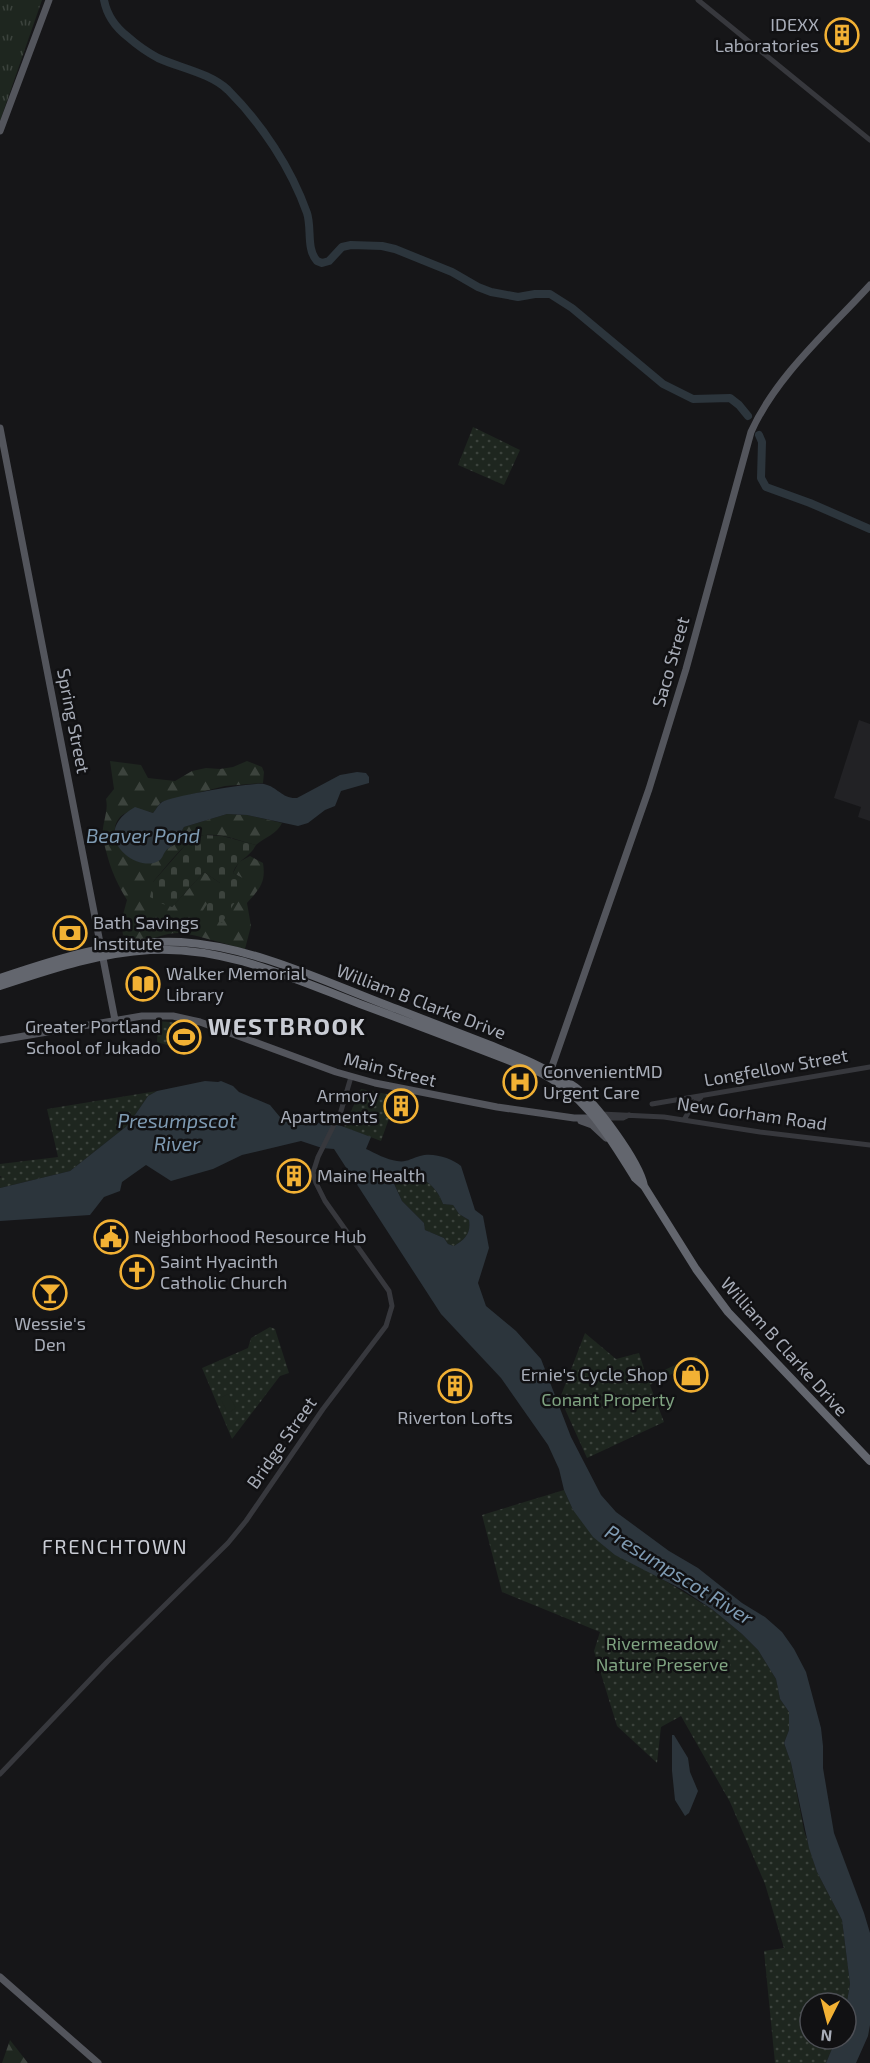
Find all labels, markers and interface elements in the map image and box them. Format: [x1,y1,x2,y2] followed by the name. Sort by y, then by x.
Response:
[715,13,819,56] place label: IDEXX Laboratories
[824,17,860,53] building icon: IDEXX Laboratories
[647,614,693,709] street label: Saco Street
[53,666,95,775] street label: Spring Street
[86,823,201,847] water label: Beaver Pond
[93,911,199,954] place label: Bath Savings Institute
[52,915,88,951] bank icon: Bath Savings Institute
[334,959,509,1044] street label: William B Clarke Drive
[166,962,306,1005] place label: Walker Memorial Library
[125,966,161,1002] library icon: Walker Memorial Library
[208,1011,366,1040] district label: WESTBROOK
[25,1015,161,1058] place label: Greater Portland School of Jukado
[166,1019,202,1055] sports icon: Greater Portland School of Jukado
[702,1044,850,1090] street label: Longfellow Street
[342,1047,439,1091] street label: Main Street
[543,1060,663,1103] place label: ConvenientMD Urgent Care
[502,1064,538,1100] hospital icon: ConvenientMD Urgent Care
[281,1084,378,1127] place label: Armory Apartments
[383,1088,419,1124] building icon: Armory Apartments
[676,1092,829,1134] street label: New Gorham Road
[117,1108,237,1155] water label: Presumpscot River
[276,1158,312,1194] building icon: Maine Health
[317,1164,425,1186] place label: Maine Health
[93,1219,129,1255] public building icon: Neighborhood Resource Hub
[134,1225,366,1247] place label: Neighborhood Resource Hub
[160,1250,288,1293] place label: Saint Hyacinth Catholic Church
[119,1254,155,1290] church icon: Saint Hyacinth Catholic Church
[717,1272,853,1420] street label: William B Clarke Drive
[32,1275,68,1311] bar icon: Wessie's Den
[14,1312,86,1355] place label: Wessie's Den
[673,1357,709,1393] shop icon: Ernie's Cycle Shop
[521,1363,668,1385] place label: Ernie's Cycle Shop
[437,1368,473,1404] building icon: Riverton Lofts
[541,1388,675,1410] park label: Conant Property
[242,1392,321,1492] street label: Bridge Street
[397,1406,513,1428] place label: Riverton Lofts
[601,1519,759,1630] water label: Presumpscot River
[42,1534,188,1558] district label: FRENCHTOWN
[596,1632,728,1675] park label: Rivermeadow Nature Preserve
[798,1991,858,2051] north arrow
[820,2026,833,2046] text: N

